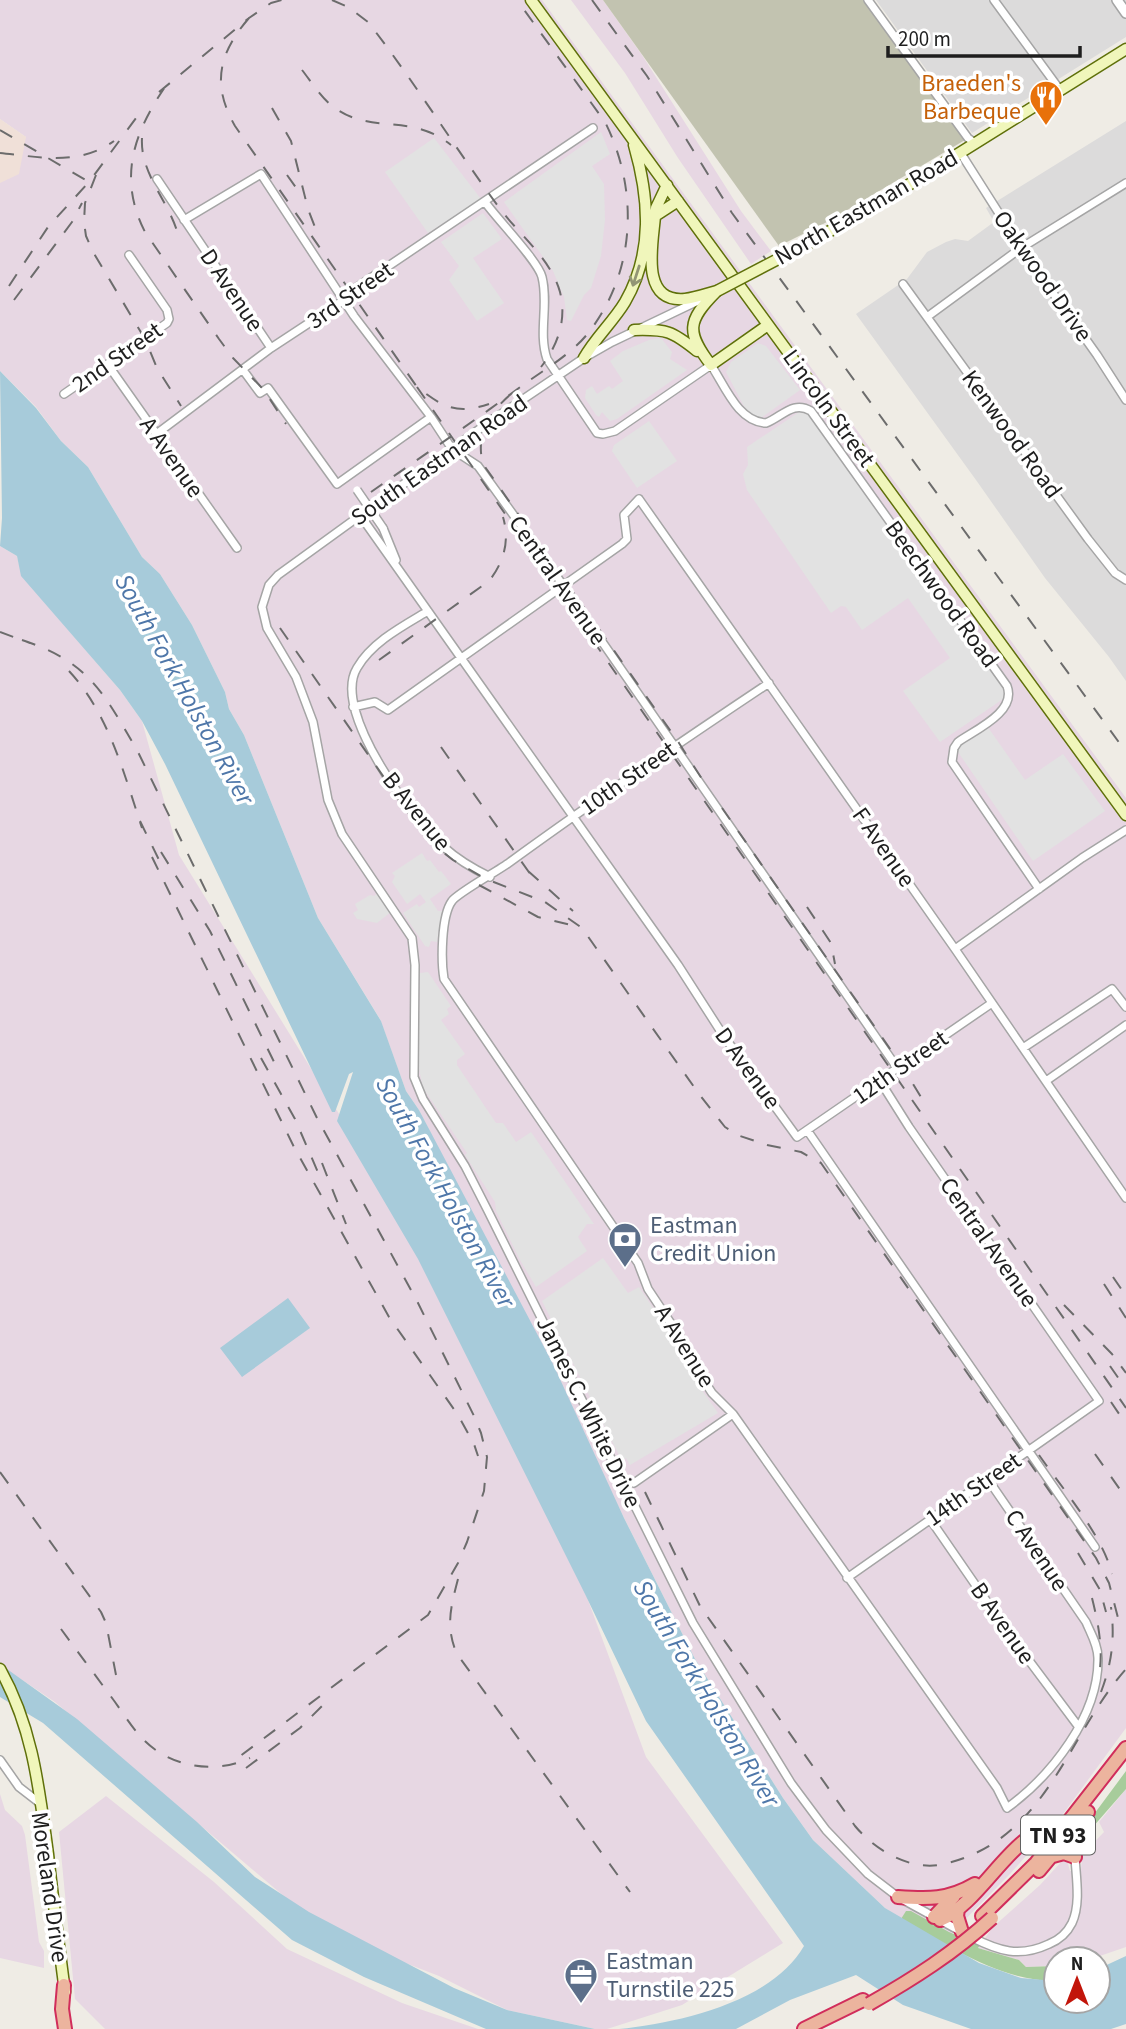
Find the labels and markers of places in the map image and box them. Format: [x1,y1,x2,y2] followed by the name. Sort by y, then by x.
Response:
[921,66,1021,129] place label: Braeden's Barbeque
[1027,78,1065,127] restaurant icon: Braeden's Barbeque
[650,1208,776,1271] place label: Eastman Credit Union
[606,1220,644,1269] bank icon: Eastman Credit Union
[606,1944,734,2007] place label: Eastman Turnstile 225
[562,1956,600,2005] office icon: Eastman Turnstile 225

